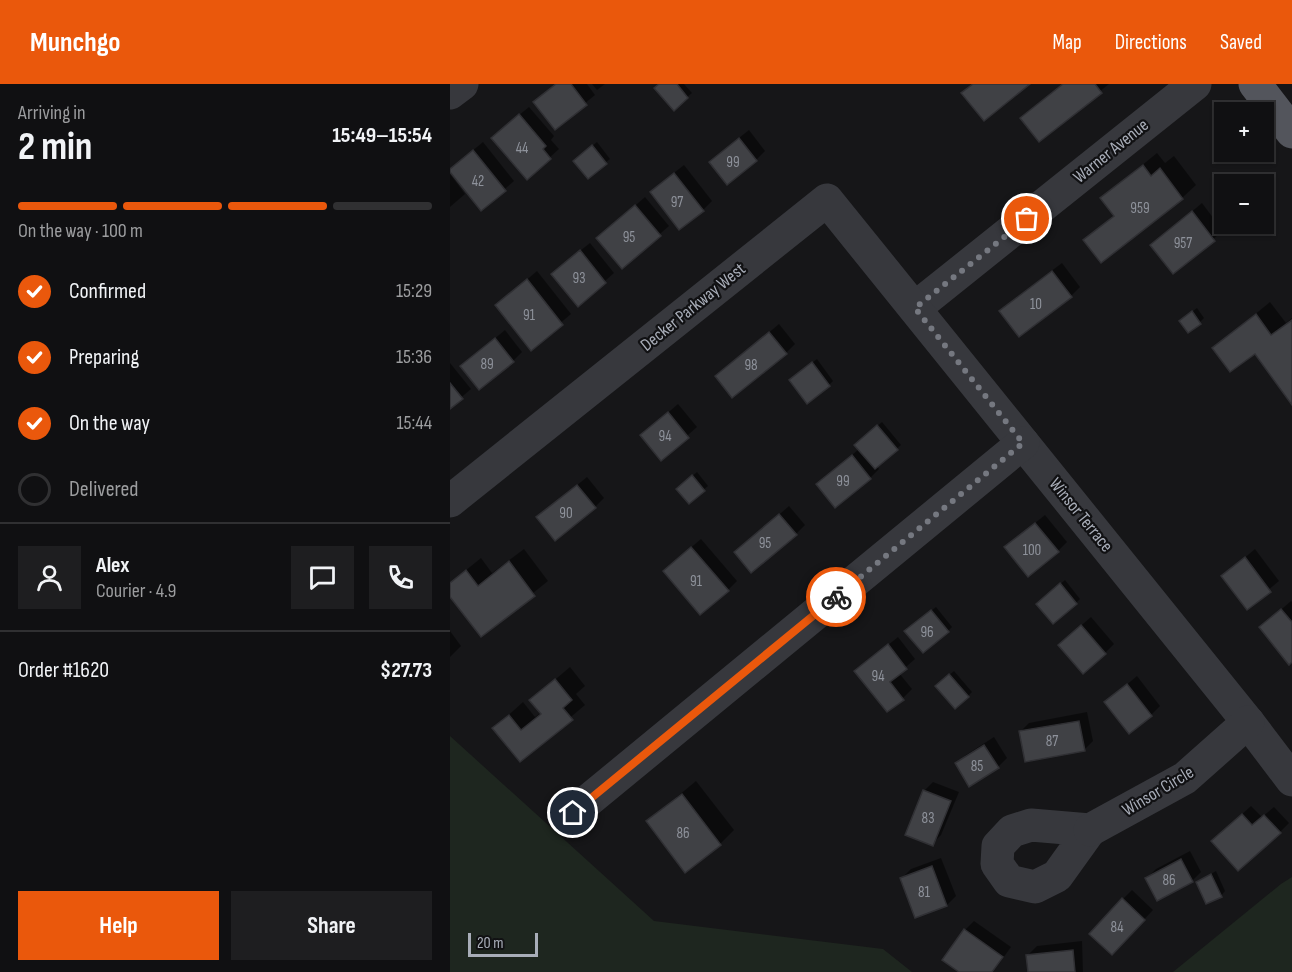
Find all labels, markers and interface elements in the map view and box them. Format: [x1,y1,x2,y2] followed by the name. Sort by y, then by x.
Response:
[30,26,121,59] text: Munchgo
[1052,30,1082,55] text: Map
[1115,30,1187,55] text: Directions
[1220,30,1262,55] text: Saved
[18,101,86,125] text: Arriving in
[1214,102,1274,234] map controls
[1214,102,1274,162] button: +
[1069,114,1153,188] street label: Warner Avenue
[332,122,432,149] text: 15:49–15:54
[18,124,92,171] text: 2 min
[516,139,528,158] house number: 44
[726,153,740,172] house number: 99
[472,172,484,191] house number: 42
[1214,174,1274,234] button: −
[671,193,683,212] house number: 97
[1001,193,1052,244] pin
[1130,199,1150,218] house number: 959
[1010,202,1043,235] icon: bag
[18,219,143,243] text: On the way · 100 m
[623,228,635,247] house number: 95
[1174,234,1192,253] house number: 957
[636,258,750,356] street label: Decker Parkway West
[573,269,585,288] house number: 93
[18,275,51,308] icon: check
[69,278,146,305] text: Confirmed
[396,279,432,303] text: 15:29
[1030,295,1042,314] house number: 10
[523,306,536,325] house number: 91
[18,341,51,374] icon: check
[69,344,139,371] text: Preparing
[396,345,432,369] text: 15:36
[480,355,494,374] house number: 89
[744,356,758,375] house number: 98
[18,407,51,440] icon: check
[69,410,150,437] text: On the way
[396,411,432,435] text: 15:44
[659,427,671,446] house number: 94
[836,472,850,491] house number: 99
[1045,474,1117,556] street label: Winsor Terrace
[69,476,138,503] text: Delivered
[559,504,573,523] house number: 90
[759,534,771,553] house number: 95
[1023,541,1041,560] house number: 100
[18,546,81,609] button: person
[291,546,354,609] button: chat
[369,546,432,609] button: phone
[96,552,129,579] text: Alex
[806,567,866,627] courier
[690,572,703,591] house number: 91
[96,579,176,603] text: Courier · 4.9
[820,581,853,614] icon: bike
[920,623,934,642] house number: 96
[18,657,109,684] text: Order #1620
[380,657,432,684] text: $27.73
[872,667,884,686] house number: 94
[1046,732,1058,751] house number: 87
[971,757,983,776] house number: 85
[1119,762,1197,820] street label: Winsor Circle
[547,787,598,838] pin
[556,796,589,829] icon: home
[922,809,934,828] house number: 83
[676,824,690,843] house number: 86
[1162,871,1176,890] house number: 86
[918,883,931,902] house number: 81
[18,891,219,960] button: Help
[231,891,432,960] button: Share
[1110,918,1124,937] house number: 84
[468,930,538,958] scale bar
[477,934,504,953] text: 20 m

